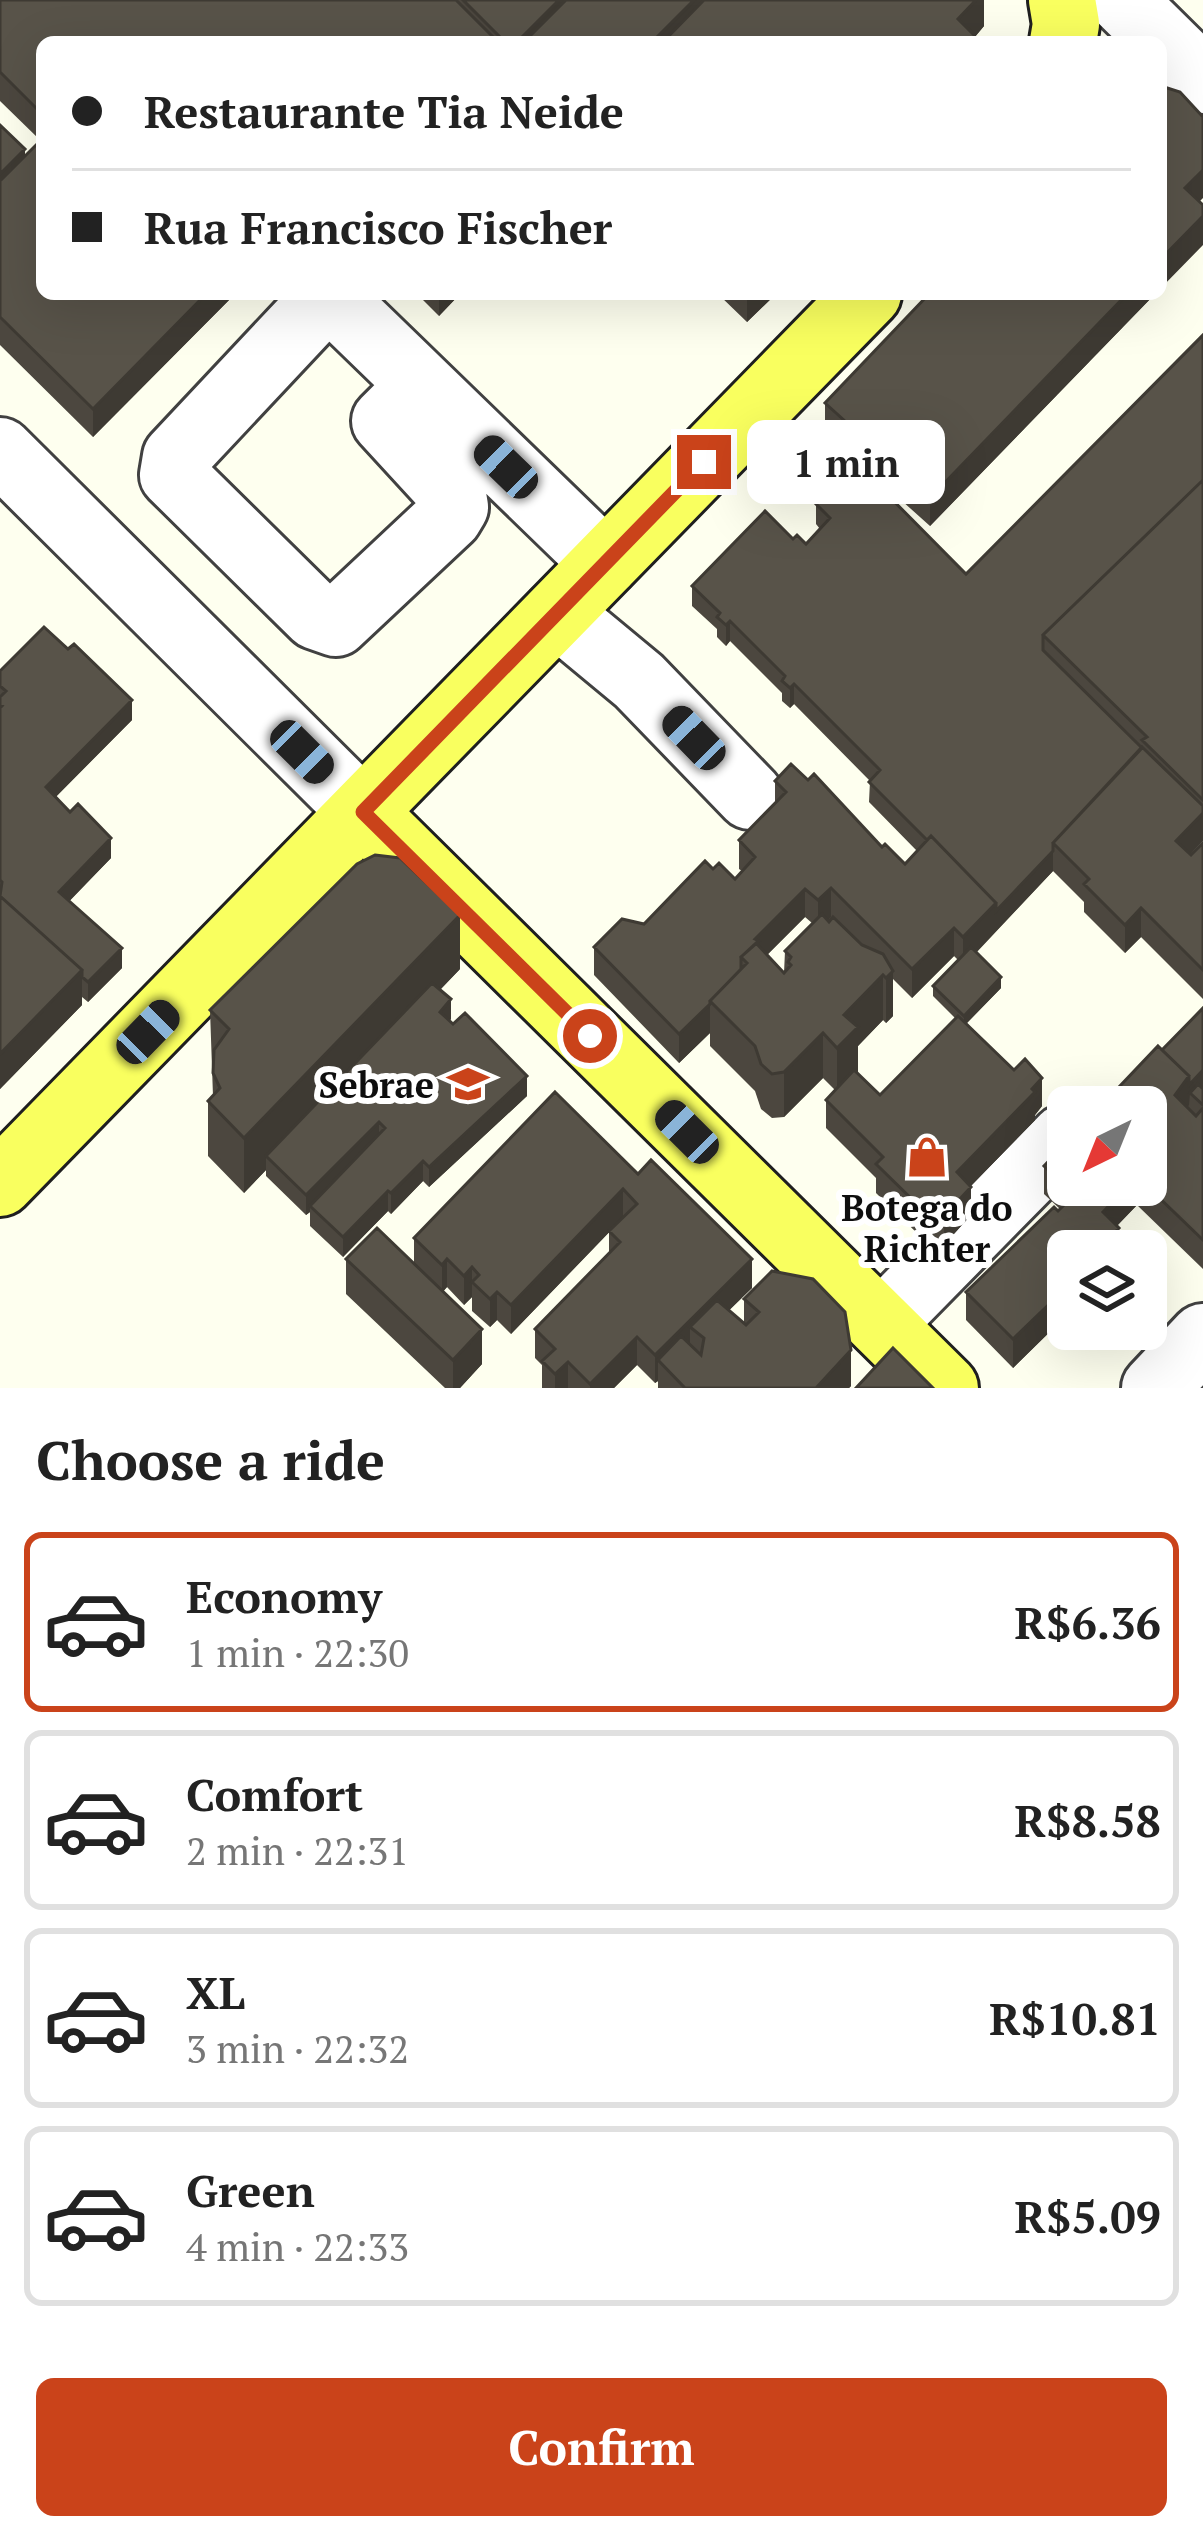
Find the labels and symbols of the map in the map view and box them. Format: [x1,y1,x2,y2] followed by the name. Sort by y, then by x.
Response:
[746,420,944,504] callout: 1 min
[468,429,544,505] car
[677,435,731,489] route end
[656,700,732,776] car
[264,714,340,790] car
[110,994,186,1070] car
[563,1009,617,1063] route start
[319,1061,434,1108] place label: Sebrae
[445,1061,491,1107] school or university icon: Sebrae
[1047,1086,1167,1206] north arrow
[649,1094,725,1170] car
[904,1134,950,1180] shop icon: Botega do Richter
[841,1184,1013,1272] place label: Botega do Richter

